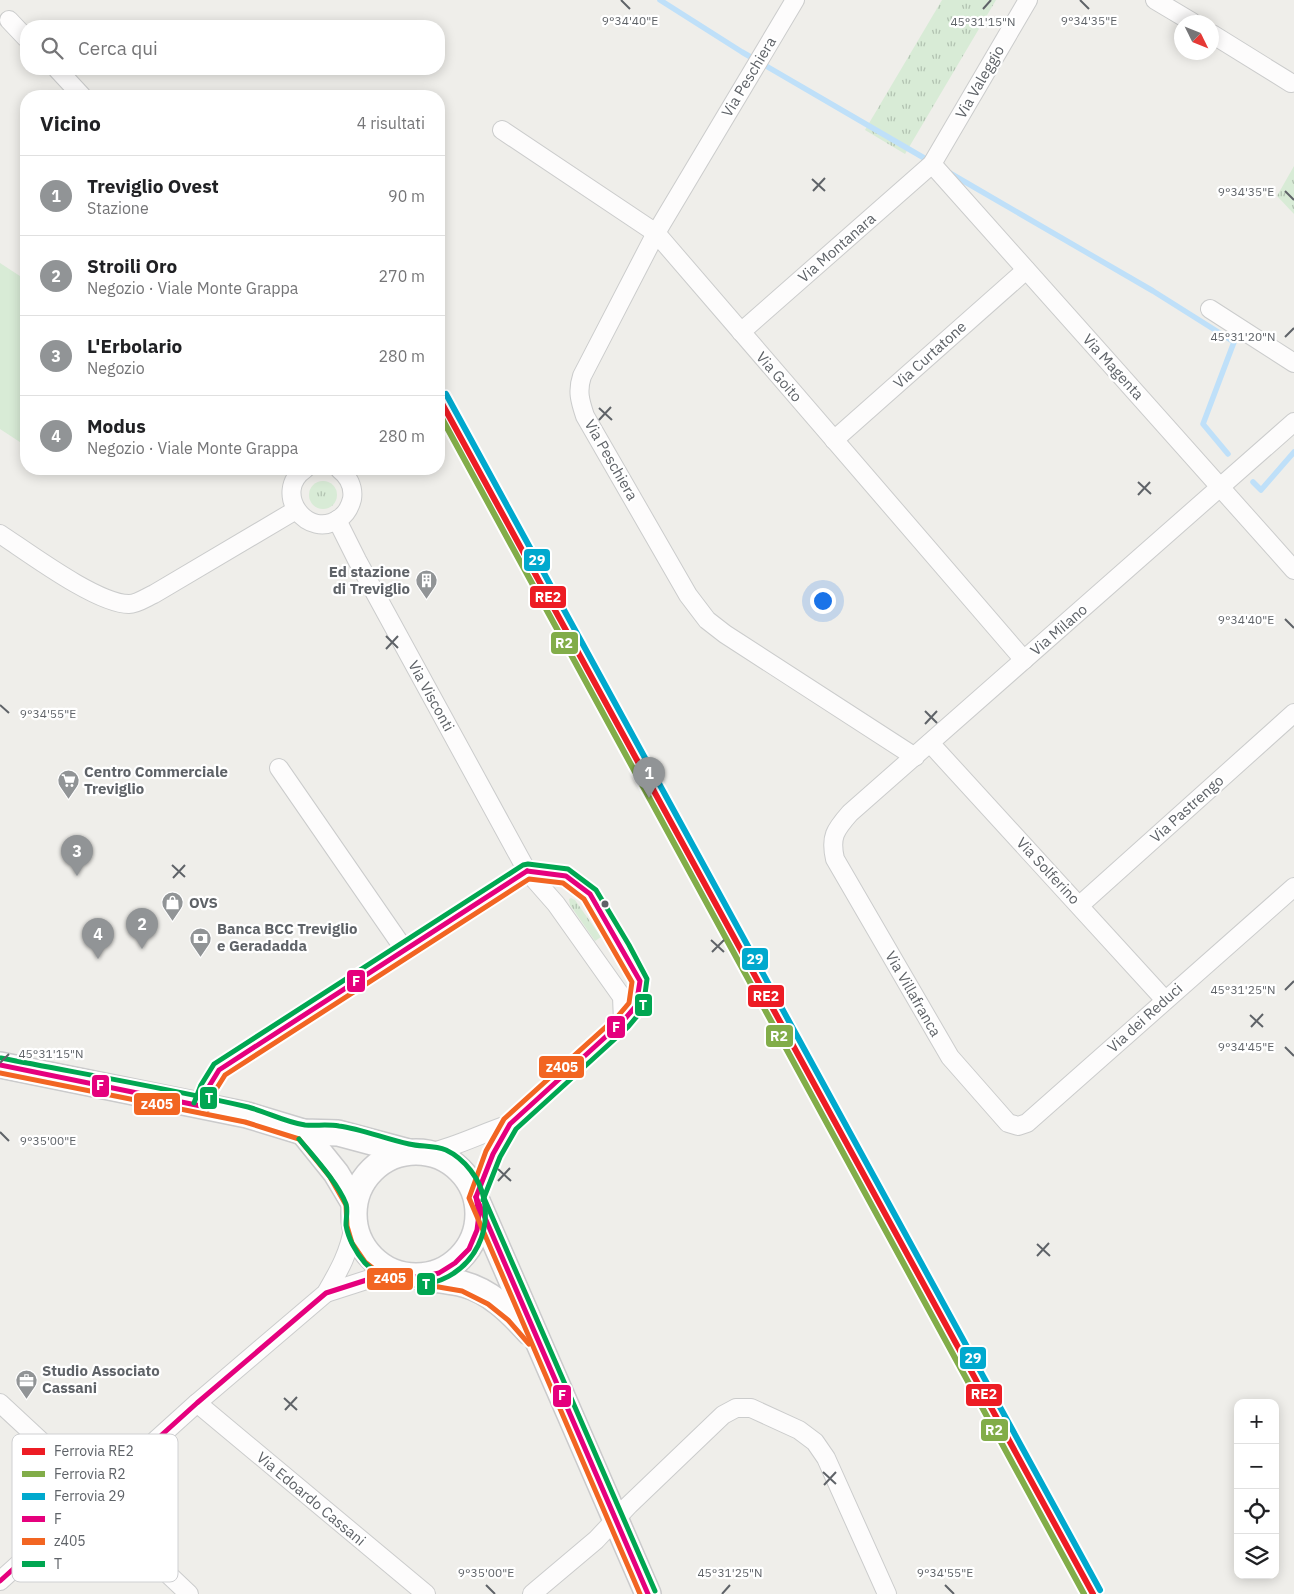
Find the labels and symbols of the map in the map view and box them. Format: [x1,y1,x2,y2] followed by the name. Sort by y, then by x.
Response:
[602,13,658,28] text: 9°34'40"E
[1061,13,1117,28] text: 9°34'35"E
[950,14,1016,29] text: 45°31'15"N
[1174,15,1219,60] north arrow
[717,33,780,120] street label: Via Peschiera
[951,42,1008,122] street label: Via Valeggio
[1218,184,1274,199] text: 9°34'35"E
[794,209,879,287] street label: Via Montanara
[889,317,970,392] street label: Via Curtatone
[1210,329,1276,344] text: 45°31'20"N
[1079,330,1148,404] street label: Via Magenta
[752,348,806,406] street label: Via Goito
[581,416,642,504] street label: Via Peschiera
[523,548,551,572] line badge: 29
[529,551,545,569] text: 29
[329,562,410,598] place label: Ed stazione di Treviglio
[414,569,438,600] building icon: Ed stazione di Treviglio
[529,585,567,609] line badge: RE2
[535,588,561,606] text: RE2
[810,588,836,614] your location
[1026,600,1091,660] street label: Via Milano
[1218,612,1274,627] text: 9°34'40"E
[550,631,579,655] line badge: R2
[555,634,573,652] text: R2
[404,657,459,734] street label: Via Visconti
[20,706,76,721] text: 9°34'55"E
[633,757,665,798] pin: 1
[84,762,228,798] place label: Centro Commerciale Treviglio
[56,769,80,800] supermarket icon: Centro Commerciale Treviglio
[1146,771,1227,847] street label: Via Pastrengo
[1012,833,1084,908] street label: Via Solferino
[61,835,93,876] pin: 3
[161,891,185,922] shop icon: OVS
[189,893,218,912] place label: OVS
[600,899,610,909] unlabelled marker
[126,908,158,949] pin: 2
[82,918,114,959] pin: 4
[217,919,357,955] place label: Banca BCC Treviglio e Geradadda
[189,926,213,957] bank icon: Banca BCC Treviglio e Geradadda
[741,947,769,971] line badge: 29
[881,948,946,1040] street label: Via Villafranca
[747,950,763,968] text: 29
[346,969,366,993] line badge: F
[352,972,360,990] text: F
[1103,979,1186,1056] street label: Via dei Reduci
[1210,982,1276,997] text: 45°31'25"N
[747,984,785,1008] line badge: RE2
[753,987,779,1005] text: RE2
[634,993,653,1017] line badge: T
[639,996,647,1014] text: T
[606,1015,626,1039] line badge: F
[612,1018,620,1036] text: F
[765,1024,794,1048] line badge: R2
[770,1027,788,1045] text: R2
[1218,1039,1274,1054] text: 9°34'45"E
[18,1046,84,1061] text: 45°31'15"N
[538,1055,585,1079] line badge: z405
[546,1058,578,1076] text: z405
[91,1074,110,1098] line badge: F
[96,1076,104,1094] text: F
[199,1086,218,1110] line badge: T
[205,1089,213,1107] text: T
[133,1092,181,1116] line badge: z405
[141,1095,173,1113] text: z405
[20,1133,76,1148] text: 9°35'00"E
[366,1267,414,1291] line badge: z405
[374,1269,406,1287] text: z405
[416,1272,436,1296] line badge: T
[422,1275,430,1293] text: T
[959,1346,987,1370] line badge: 29
[965,1349,981,1367] text: 29
[42,1361,160,1397] place label: Studio Associato Cassani
[14,1368,38,1399] office icon: Studio Associato Cassani
[965,1383,1003,1407] line badge: RE2
[552,1384,572,1408] line badge: F
[971,1385,997,1403] text: RE2
[558,1386,566,1404] text: F
[980,1418,1009,1442] line badge: R2
[985,1421,1003,1439] text: R2
[12,1434,178,1582] legend
[54,1442,134,1460] text: Ferrovia RE2
[253,1448,370,1550] street label: Via Edoardo Cassani
[54,1465,126,1483] text: Ferrovia R2
[54,1487,125,1505] text: Ferrovia 29
[54,1510,62,1528] text: F
[54,1532,86,1550] text: z405
[54,1555,62,1573] text: T
[458,1565,514,1580] text: 9°35'00"E
[697,1565,763,1580] text: 45°31'25"N
[917,1565,973,1580] text: 9°34'55"E

